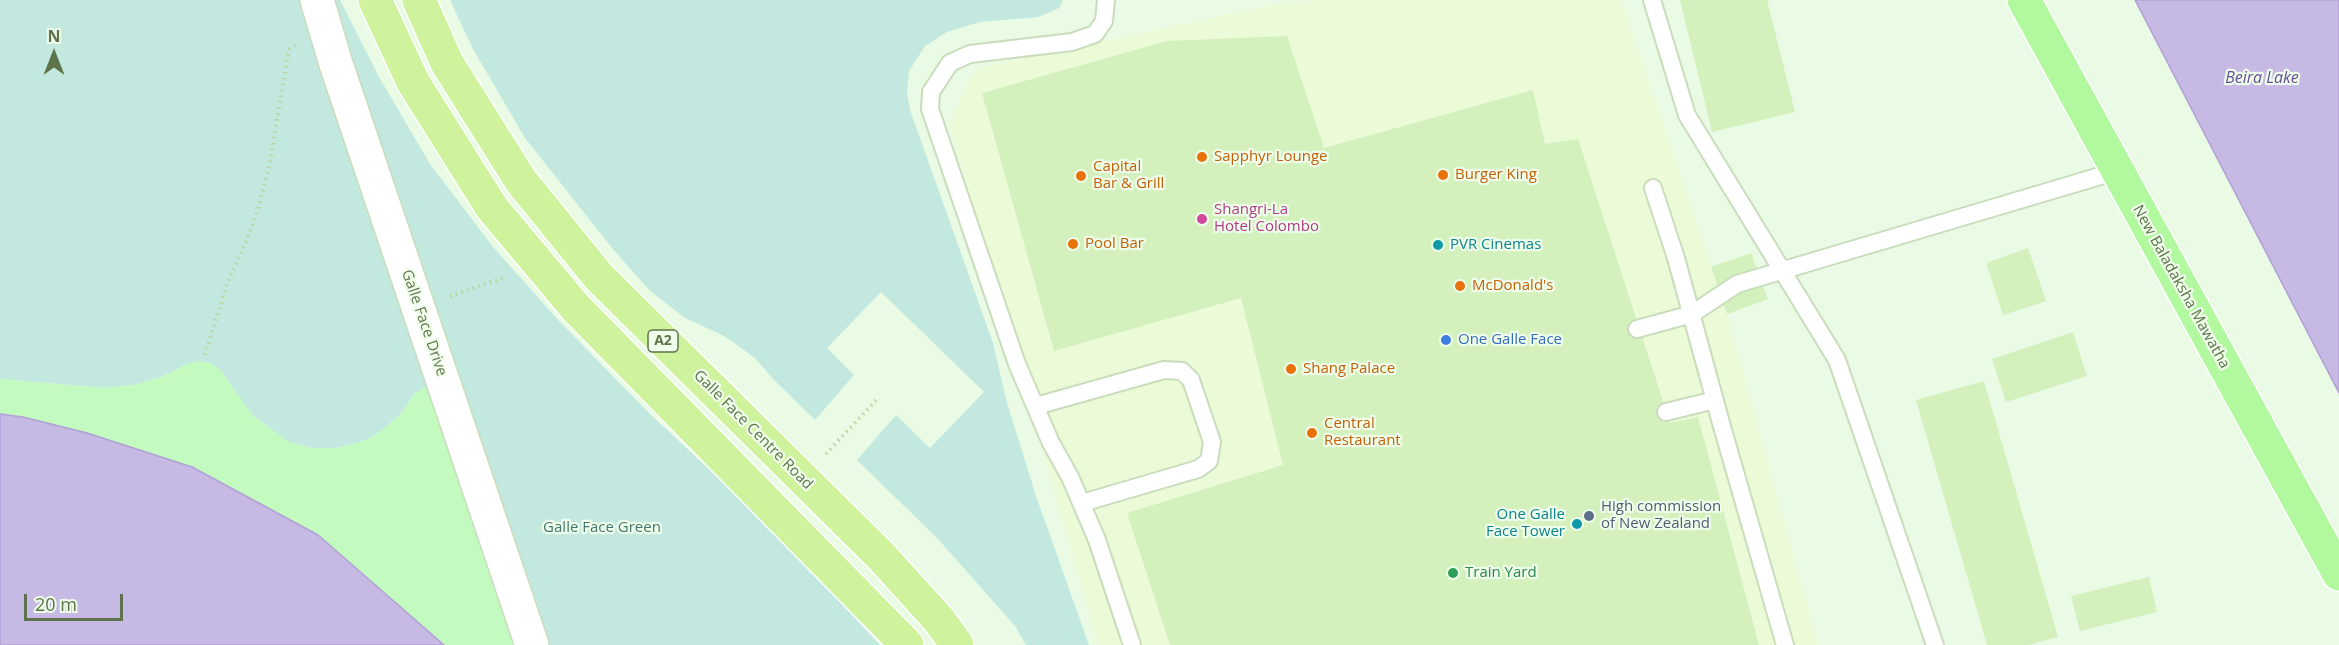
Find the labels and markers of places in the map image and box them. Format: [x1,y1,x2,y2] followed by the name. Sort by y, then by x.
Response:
[1214,148,1327,166] place label: Sapphyr Lounge
[1195,150,1209,164] marker: Sapphyr Lounge
[1093,158,1164,193] place label: Capital Bar & Grill
[1455,166,1537,184] place label: Burger King
[1436,168,1450,182] marker: Burger King
[1074,169,1088,183] marker: Capital Bar & Grill
[1214,201,1319,236] place label: Shangri-La Hotel Colombo
[1195,212,1209,226] marker: Shangri-La Hotel Colombo
[1085,235,1144,253] place label: Pool Bar
[1450,236,1541,254] place label: PVR Cinemas
[1066,237,1080,251] marker: Pool Bar
[1431,238,1445,252] marker: PVR Cinemas
[1472,277,1554,295] place label: McDonald's
[1453,279,1467,293] marker: McDonald's
[1458,331,1562,349] place label: One Galle Face
[1439,333,1453,347] marker: One Galle Face
[1303,360,1395,378] place label: Shang Palace
[1284,362,1298,376] marker: Shang Palace
[1324,415,1401,450] place label: Central Restaurant
[1305,426,1319,440] marker: Central Restaurant
[1601,498,1721,533] place label: High commission of New Zealand
[1486,506,1565,541] place label: One Galle Face Tower
[1582,509,1596,523] marker: High commission of New Zealand
[1570,517,1584,531] marker: One Galle Face Tower
[1465,564,1537,582] place label: Train Yard
[1446,566,1460,580] marker: Train Yard

